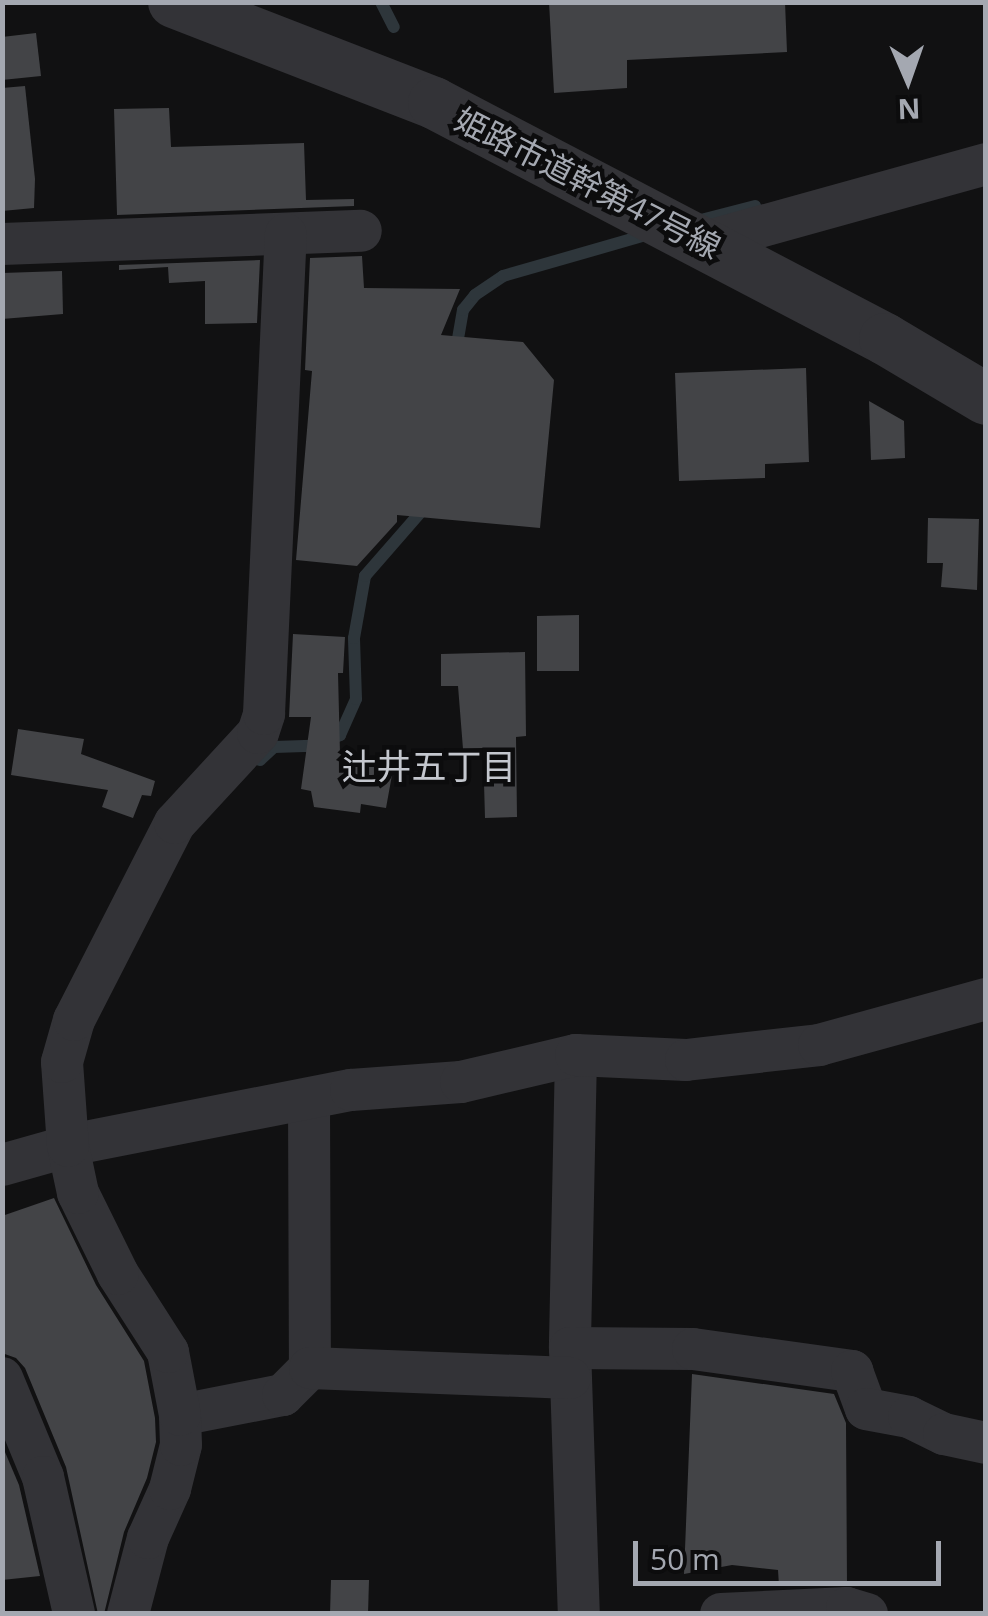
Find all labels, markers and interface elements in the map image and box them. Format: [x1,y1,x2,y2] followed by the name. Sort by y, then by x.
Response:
[858,30,958,130] north arrow
[897,91,921,129] text: N
[449,99,727,267] street label: 姫路市道幹第47号線
[342,745,516,787] district label: 辻井五丁目
[638,1521,946,1583] scale bar
[650,1538,720,1579] text: 50 m

